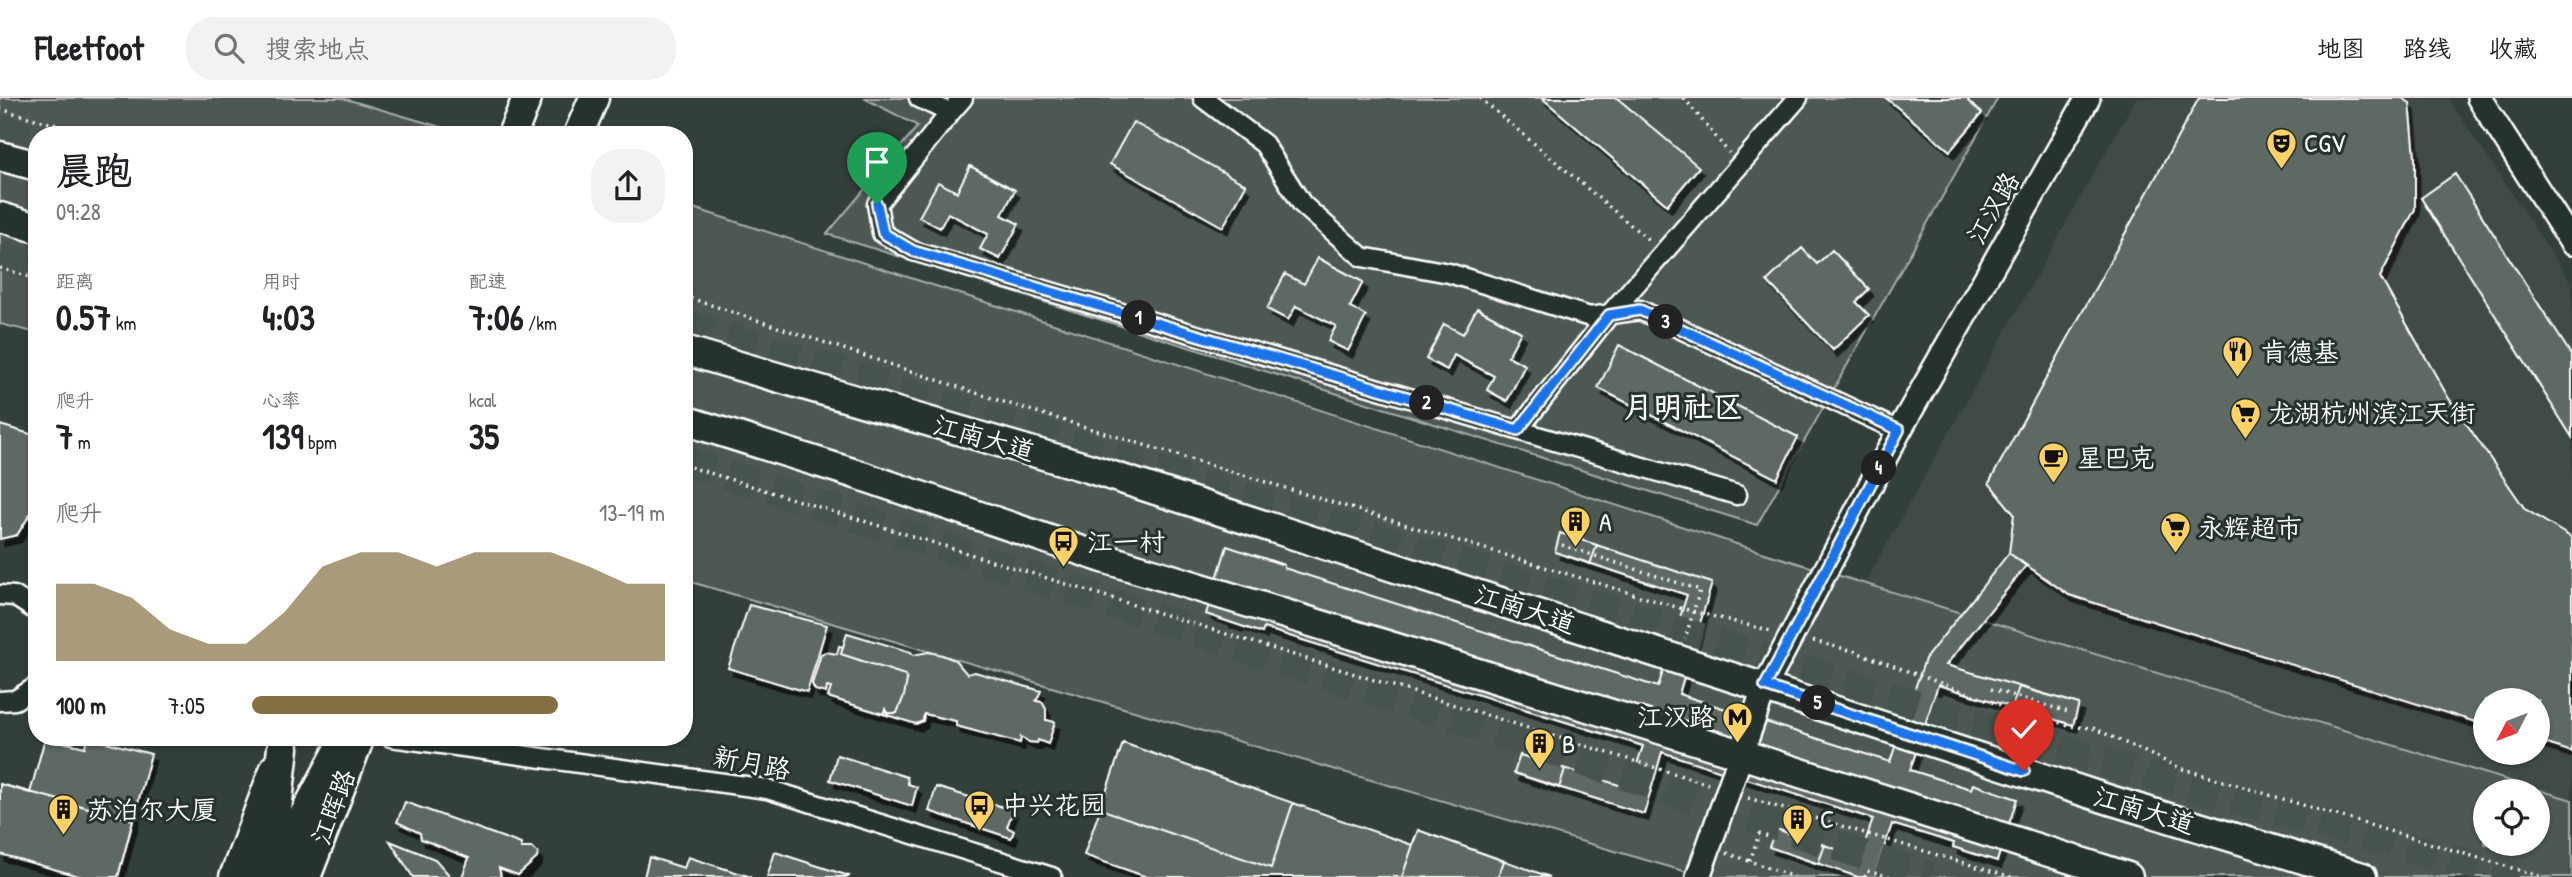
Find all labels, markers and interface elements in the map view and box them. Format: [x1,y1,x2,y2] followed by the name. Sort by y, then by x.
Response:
[186,17,676,80] search box
[35,26,144,70] text: Fleetfoot
[210,29,248,67] icon: search
[266,31,370,66] text: 搜索地点
[2317,32,2365,64] text: 地图
[2403,32,2451,64] text: 路线
[2489,32,2537,64] text: 收藏
[2304,125,2346,160] place label: CGV
[2264,126,2298,170] theatre icon: CGV
[847,132,907,204] pin
[858,143,896,181] icon: arrive
[56,144,132,196] text: 晨跑
[591,149,665,223] button: share
[1958,165,2027,250] street label: 江汉路
[56,196,101,227] text: 09:28
[56,268,94,294] text: 距离
[262,268,300,294] text: 用时
[469,268,507,294] text: 配速
[56,294,111,341] text: 0.57
[262,294,315,341] text: 4:03
[469,294,524,341] text: 7:06
[1122,300,1156,336] pin: 1
[1135,304,1142,330] text: 1
[1648,304,1684,340] pin: 3
[1661,308,1670,334] text: 3
[111,310,137,336] text: km
[524,310,557,336] text: /km
[2261,334,2339,369] place label: 肯德基
[2221,335,2255,379] restaurant icon: 肯德基
[1410,386,1444,420] pin: 2
[1623,386,1743,426] district label: 月明社区
[56,387,94,413] text: 爬升
[262,387,300,413] text: 心率
[469,387,496,413] text: kcal
[1422,389,1431,415] text: 2
[2268,395,2476,430] place label: 龙湖杭州滨江天街
[2228,396,2262,440] supermarket icon: 龙湖杭州滨江天街
[929,406,1039,469] street label: 江南大道
[56,413,73,460] text: 7
[262,413,304,460] text: 139
[469,413,499,460] text: 35
[73,429,91,455] text: m
[304,429,337,455] text: bpm
[2077,440,2155,475] place label: 星巴克
[2037,441,2071,485] cafe icon: 星巴克
[1862,450,1896,486] pin: 4
[1875,454,1882,480] text: 4
[56,497,102,528] text: 爬升
[599,497,665,528] text: 13–19 m
[1599,504,1612,539] place label: A
[1559,505,1593,549] building icon: A
[2198,510,2302,545] place label: 永辉超市
[2158,511,2192,555] supermarket icon: 永辉超市
[1087,524,1165,559] place label: 江一村
[1047,525,1081,569] bus stop icon: 江一村
[1470,576,1580,641] street label: 江南大道
[1800,686,1836,720] pin: 5
[2473,688,2550,765] north arrow
[2473,688,2550,856] map controls
[1813,689,1822,715] text: 5
[56,690,106,721] text: 100 m
[168,690,205,721] text: 7:05
[1637,699,1715,734] place label: 江汉路
[1994,699,2054,771] pin
[1721,700,1755,744] metro station icon: 江汉路
[2005,710,2043,748] icon: check
[1562,726,1575,761] place label: B
[1522,727,1556,771] building icon: B
[710,738,794,787] street label: 新月路
[302,764,363,850] street label: 江晖路
[2089,778,2199,841] street label: 江南大道
[2473,779,2550,856] button: locate
[1002,787,1106,822] place label: 中兴花园
[962,788,996,832] bus stop icon: 中兴花园
[87,792,217,827] place label: 苏泊尔大厦
[47,793,81,837] building icon: 苏泊尔大厦
[1820,801,1834,836] place label: C
[1780,802,1814,846] building icon: C

